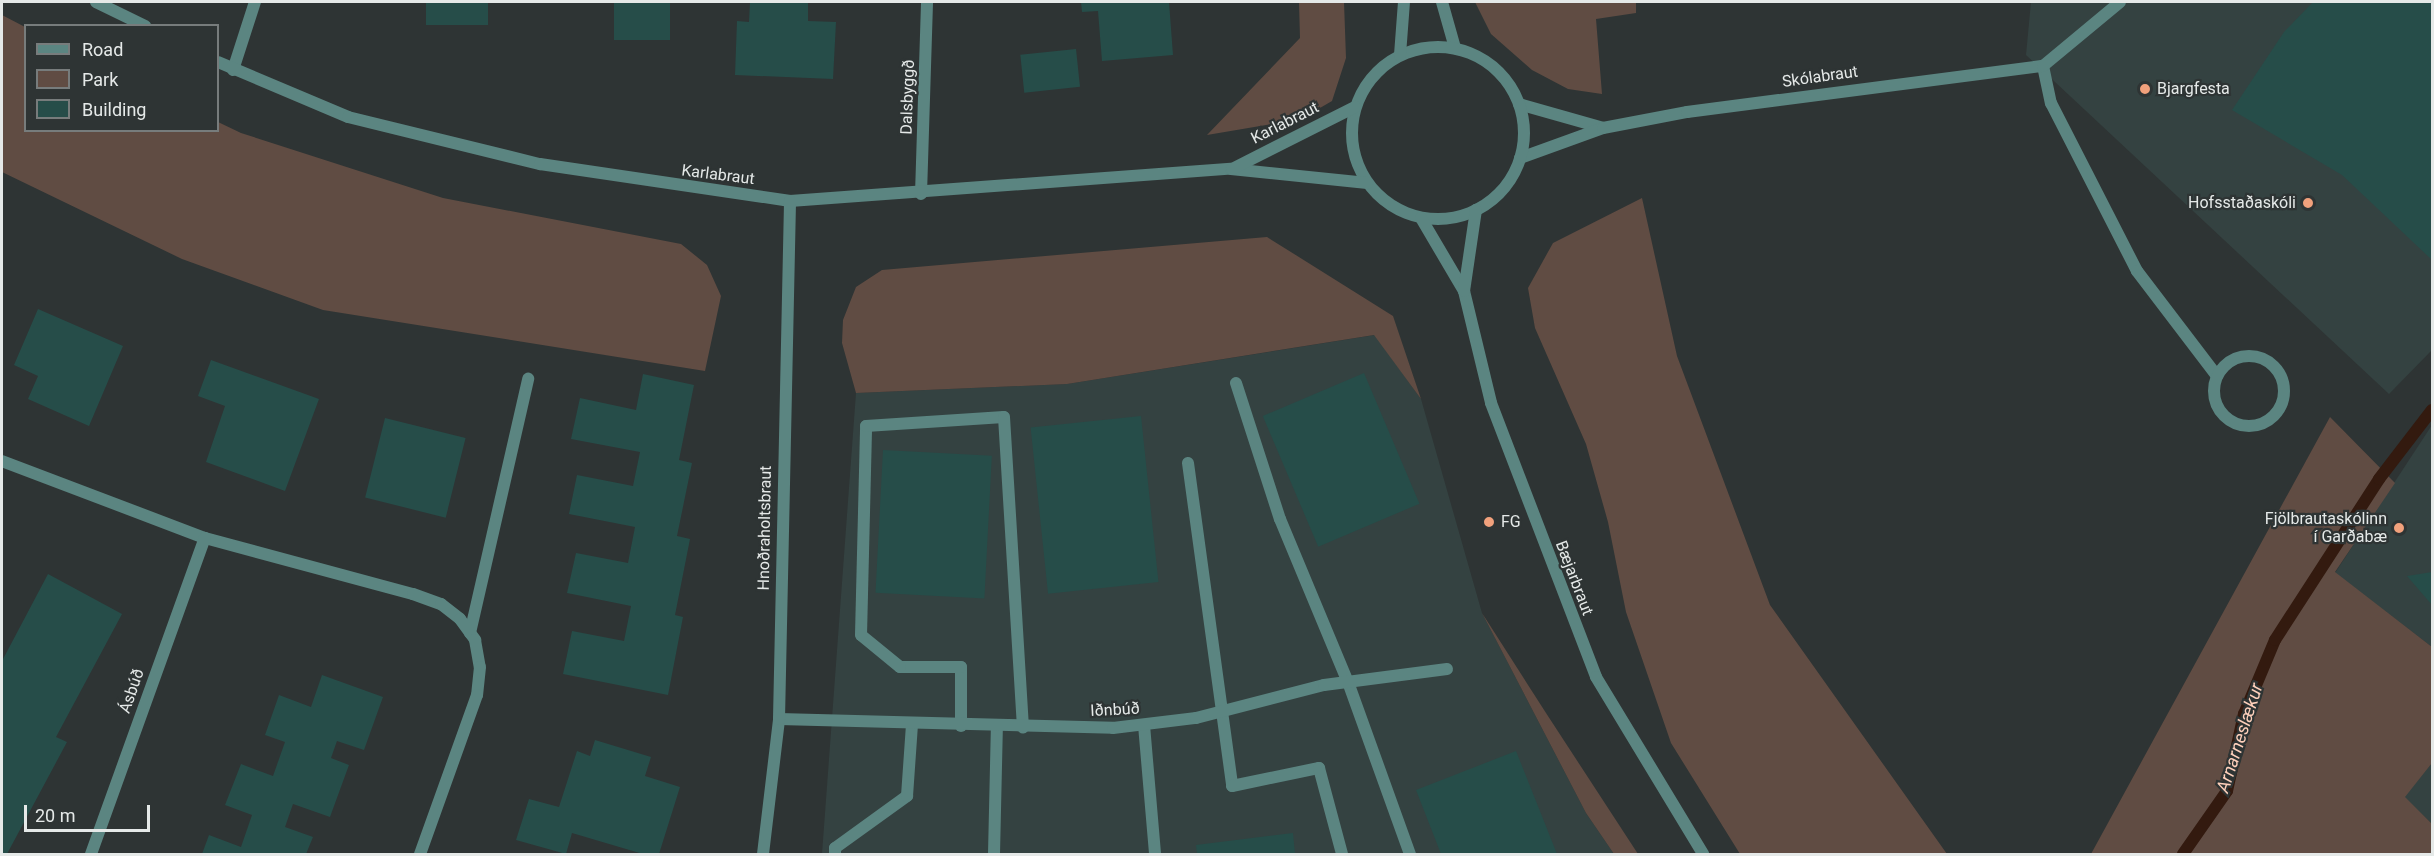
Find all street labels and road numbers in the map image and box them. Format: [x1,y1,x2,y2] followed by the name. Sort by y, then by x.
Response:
[897,59,919,135] street label: Dalsbyggð
[1781,62,1859,92] street label: Skólabraut
[1248,98,1322,148] street label: Karlabraut
[680,161,756,189] street label: Karlabraut
[754,465,776,591] street label: Hnoðraholtsbraut
[1551,538,1597,618] street label: Bæjarbraut
[115,666,149,716] street label: Ásbúð
[1090,699,1140,721] street label: Iðnbúð

